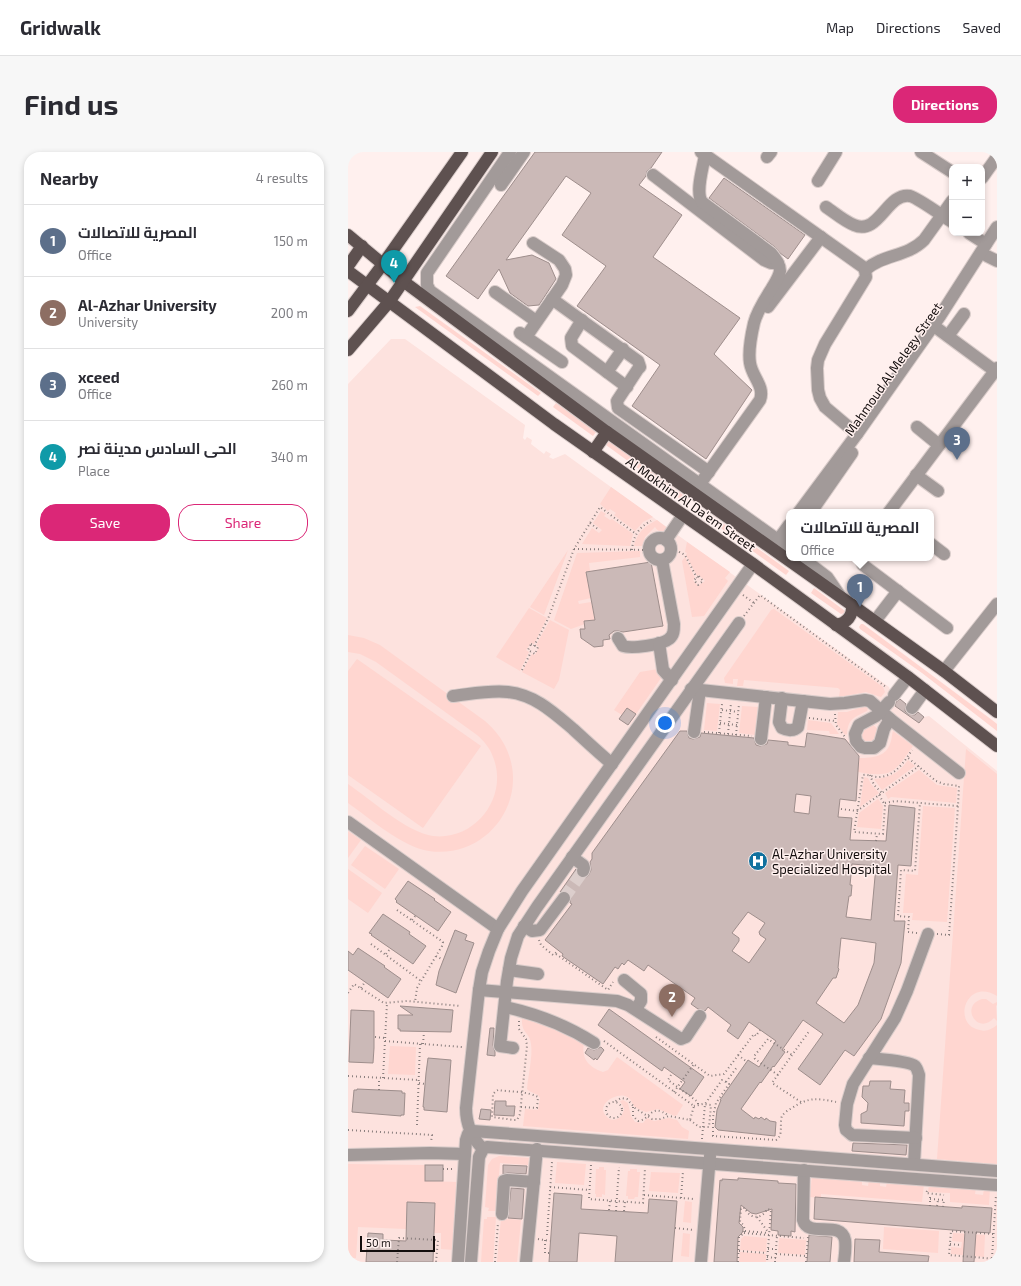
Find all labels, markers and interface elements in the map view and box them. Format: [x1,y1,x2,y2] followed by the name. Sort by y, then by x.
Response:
[20,16,101,39] text: Gridwalk
[826,19,854,36] text: Map
[876,19,941,36] text: Directions
[963,19,1001,36] text: Saved
[893,86,997,123] button: Directions
[24,87,118,121] text: Find us
[949,164,985,236] map controls
[949,164,985,200] button: +
[40,168,98,188] text: Nearby
[256,170,308,186] text: 4 results
[949,200,985,236] button: −
[78,223,197,241] text: المصرية للاتصالات
[50,233,56,249] text: 1
[274,233,308,249] text: 150 m
[78,247,112,263] text: Office
[381,250,407,283] pin: 4
[78,296,217,314] text: Al-Azhar University
[841,299,945,439] street label: Mahmoud Al Melegy Street
[49,305,57,321] text: 2
[271,305,308,321] text: 200 m
[78,314,138,330] text: University
[78,368,120,386] text: xceed
[49,377,57,393] text: 3
[271,377,308,393] text: 260 m
[78,386,112,402] text: Office
[944,427,970,460] pin: 3
[78,439,237,457] text: الحى السادس مدينة نصر
[49,449,57,465] text: 4
[271,449,308,465] text: 340 m
[623,453,759,555] street label: Al Mokhim Al Da'em Street
[78,463,110,479] text: Place
[40,504,170,541] button: Save
[178,504,308,541] button: Share
[786,509,934,561] popup
[800,518,920,536] text: المصرية للاتصالات
[800,542,834,558] text: Office
[847,574,873,607] pin: 1
[655,713,675,733] your location
[772,846,891,877] place label: Al-Azhar University Specialized Hospital
[747,850,769,872] hospital icon: Al-Azhar University Specialized Hospital
[659,984,685,1017] pin: 2
[360,1234,435,1253] scale bar
[366,1236,391,1249] text: 50 m

